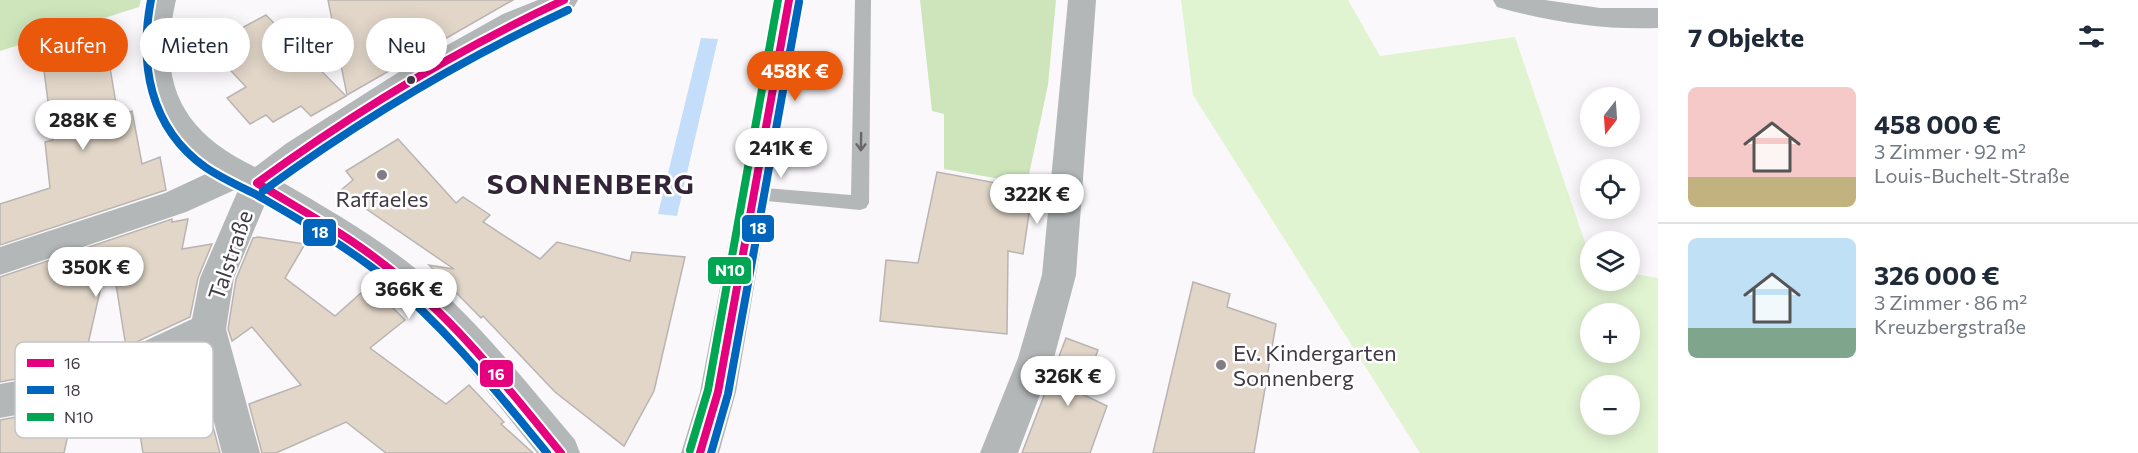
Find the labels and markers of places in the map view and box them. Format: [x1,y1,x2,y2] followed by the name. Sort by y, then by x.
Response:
[746,51,844,102] pin: 458K €
[405,74,417,86] unlabelled marker
[34,100,132,151] pin: 288K €
[732,128,830,179] pin: 241K €
[375,168,389,182] marker: Raffaeles
[988,174,1086,225] pin: 322K €
[335,185,429,212] place label: Raffaeles
[47,247,145,298] pin: 350K €
[360,269,458,320] pin: 366K €
[1233,339,1397,391] place label: Ev. Kindergarten Sonnenberg
[1019,356,1117,407] pin: 326K €
[1214,358,1228,372] marker: Ev. Kindergarten Sonnenberg

